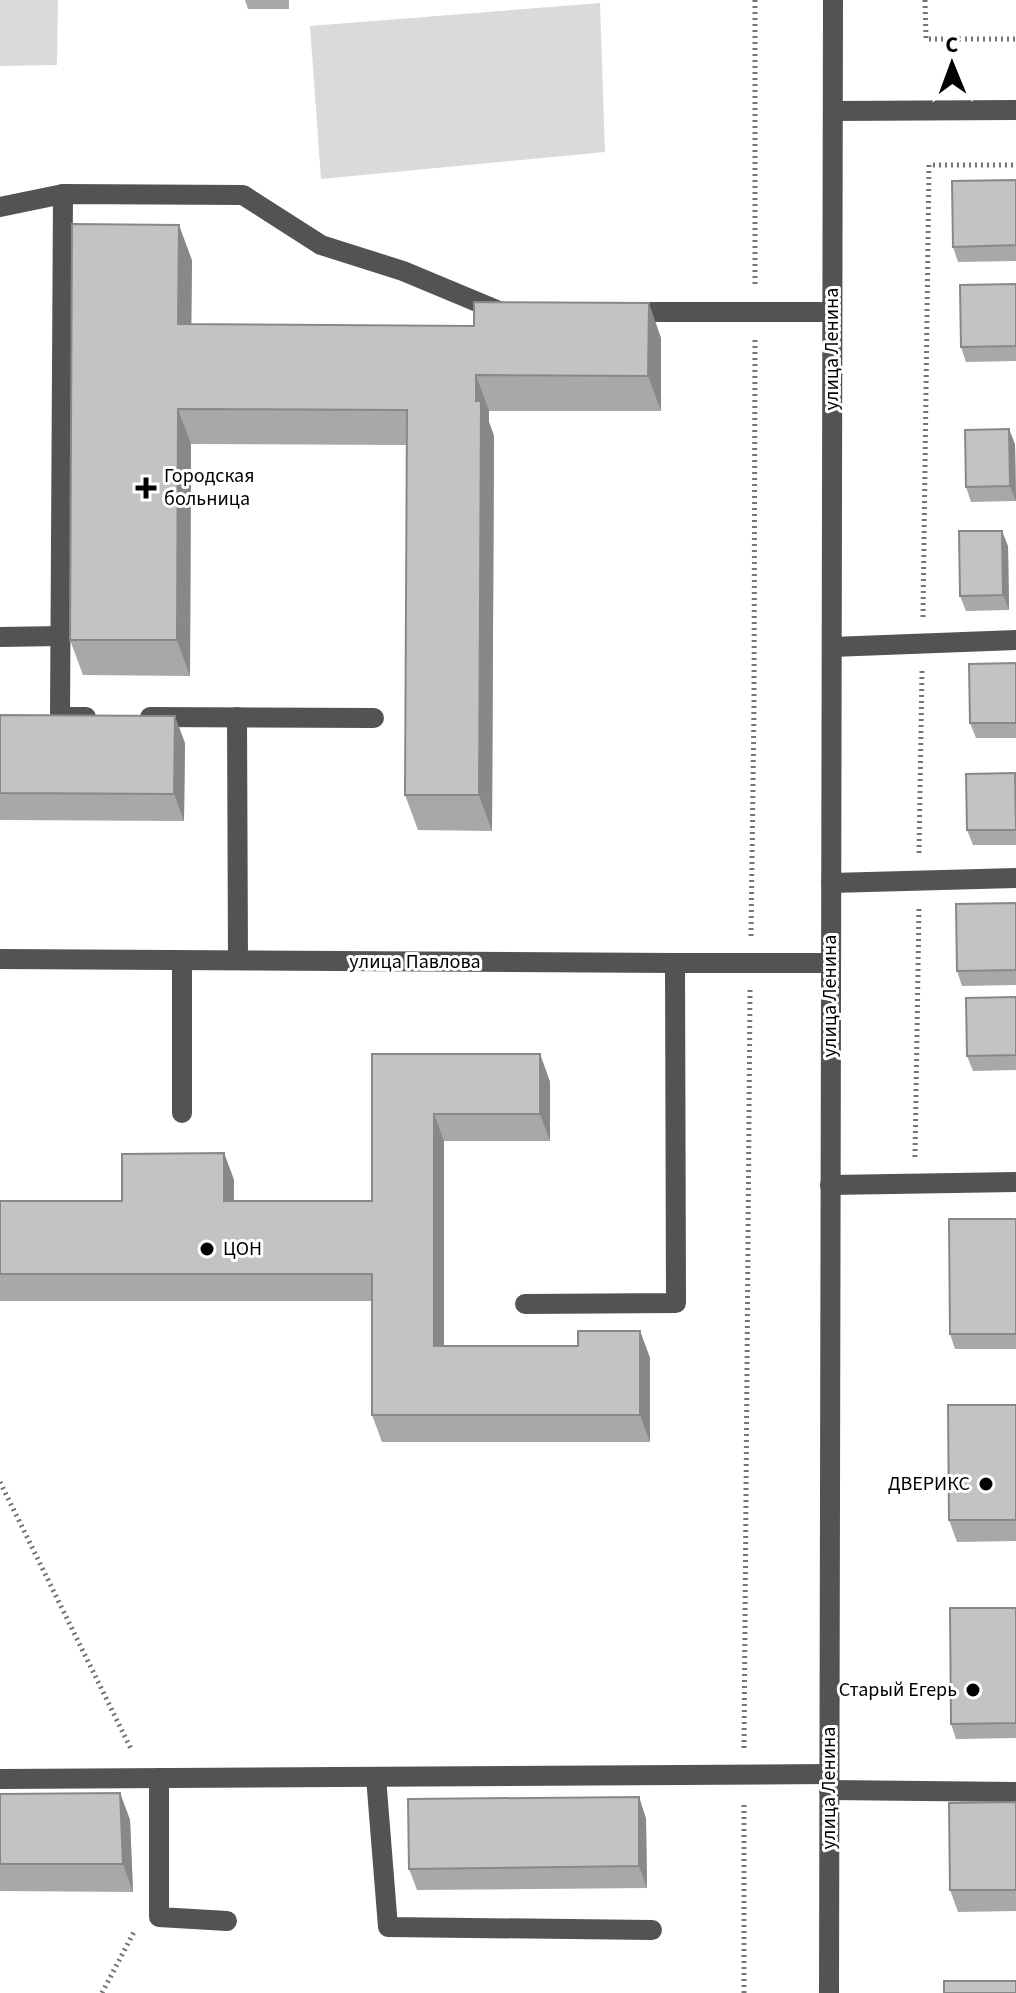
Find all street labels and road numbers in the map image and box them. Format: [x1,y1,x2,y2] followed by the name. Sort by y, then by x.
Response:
[818,288,846,410] street label: улица Ленина
[816,935,844,1057] street label: улица Ленина
[349,948,481,976] street label: улица Павлова
[815,1727,843,1849] street label: улица Ленина

